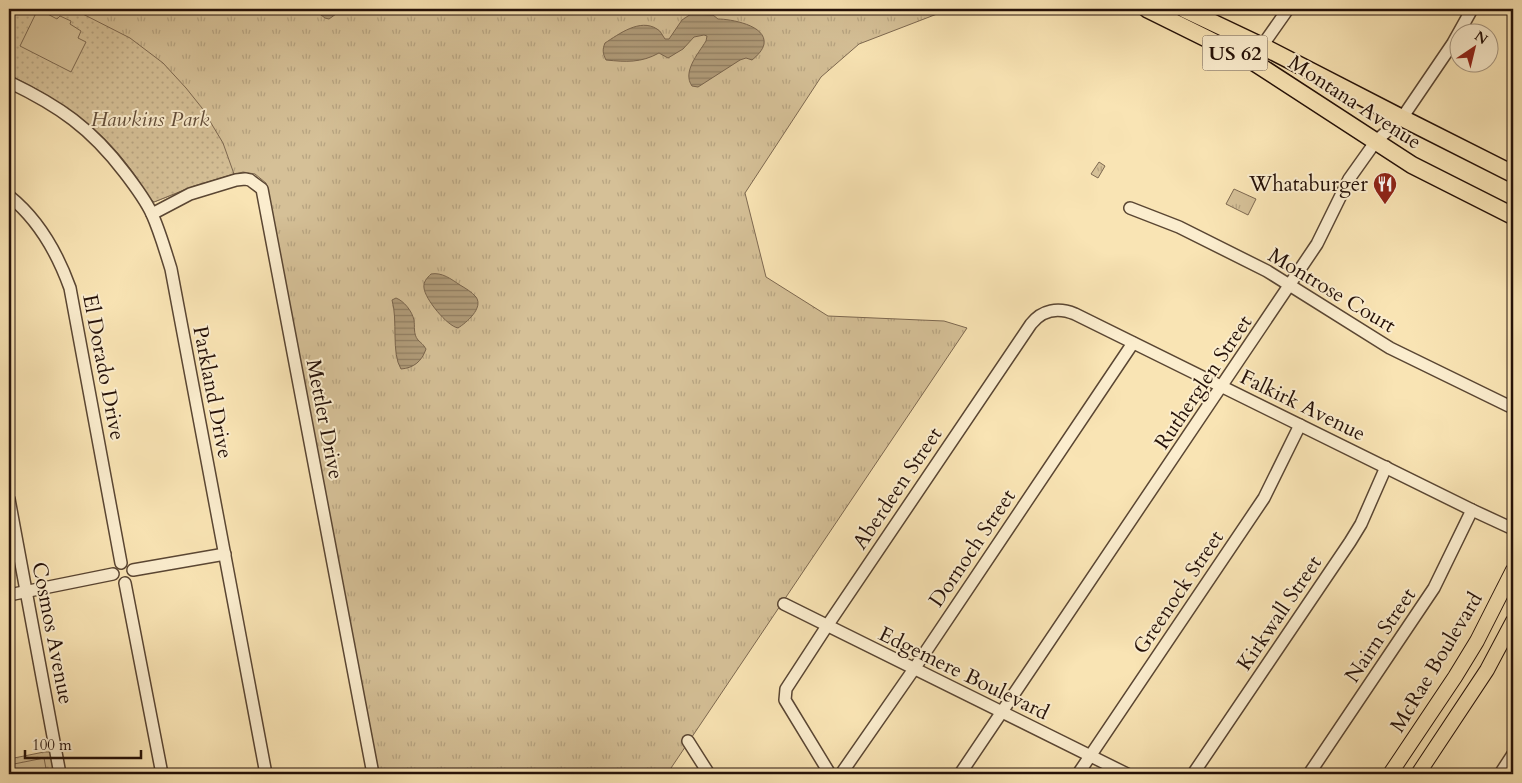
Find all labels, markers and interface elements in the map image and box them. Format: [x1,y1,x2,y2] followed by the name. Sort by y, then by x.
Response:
[1450,22,1500,72] north arrow
[1471,26,1492,49] text: N
[1202,36,1268,70] road number: US 62
[1282,48,1427,156] street label: Montana Avenue
[91,105,210,134] park label: Hawkins Park
[1248,170,1368,199] place label: Whataburger
[1372,171,1398,205] restaurant icon: Whataburger
[1262,241,1401,340] street label: Montrose Court
[75,292,132,443] street label: El Dorado Drive
[1148,309,1259,455] street label: Rutherglen Street
[185,323,240,461] street label: Parkland Drive
[299,357,350,482] street label: Mettler Drive
[1235,363,1370,448] street label: Falkirk Avenue
[846,421,949,555] street label: Aberdeen Street
[922,483,1023,613] street label: Dornoch Street
[1126,524,1231,660] street label: Greenock Street
[1230,550,1329,677] street label: Kirkwall Street
[25,559,81,707] street label: Cosmos Avenue
[1338,582,1423,688] street label: Nairn Street
[1383,587,1490,738] street label: McRae Boulevard
[874,620,1054,727] street label: Edgemere Boulevard
[25,728,141,760] scale bar
[32,735,72,755] text: 100 m

